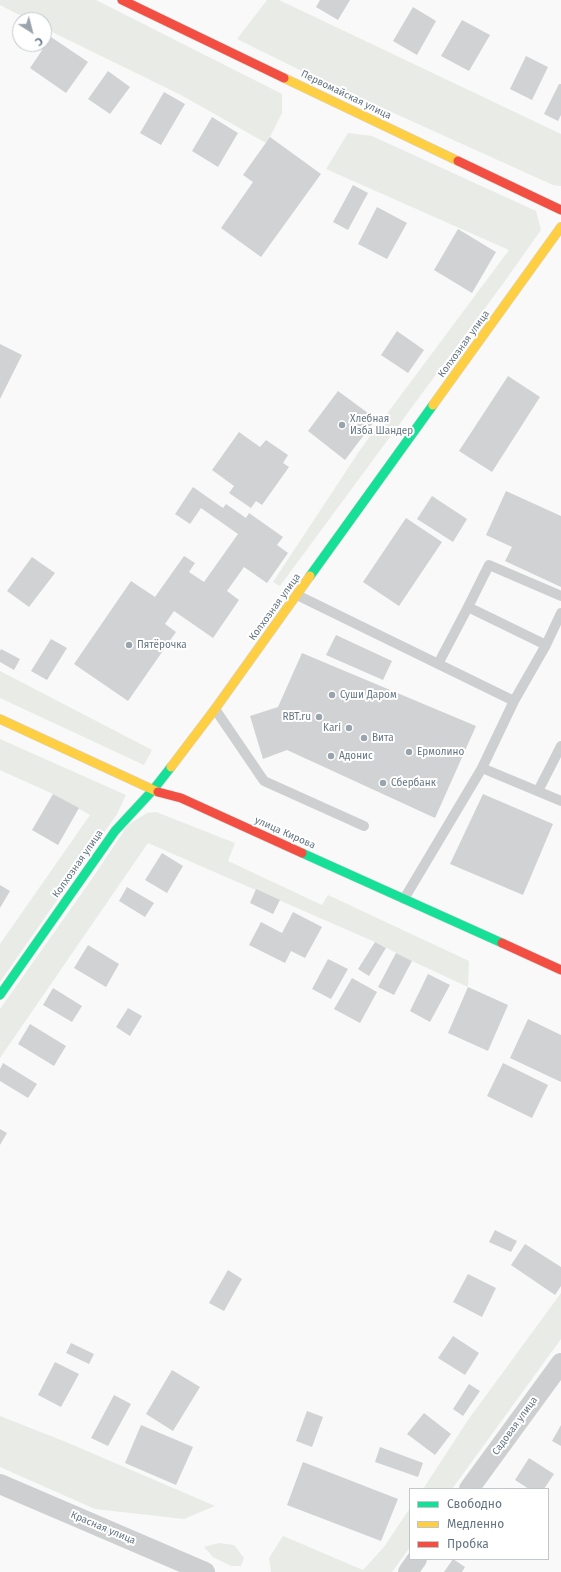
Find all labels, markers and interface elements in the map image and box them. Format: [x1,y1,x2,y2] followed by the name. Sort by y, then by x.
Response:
[12,12,52,52] north arrow
[32,34,45,48] text: С
[299,68,393,122] street label: Первомайская улица
[436,308,492,380] street label: Колхозная улица
[350,413,413,436] place label: Хлебная Изба Шандер
[337,420,347,430] marker: Хлебная Изба Шандер
[247,571,303,643] street label: Колхозная улица
[137,639,187,651] place label: Пятёрочка
[124,640,134,650] marker: Пятёрочка
[340,689,397,701] place label: Суши Даром
[327,690,337,700] marker: Суши Даром
[282,711,311,723] place label: RBT.ru
[314,712,324,722] marker: RBT.ru
[323,722,341,734] place label: Kari
[344,723,354,733] marker: Kari
[372,732,394,744] place label: Вита
[359,733,369,743] marker: Вита
[417,746,464,758] place label: Ермолино
[404,747,414,757] marker: Ермолино
[339,750,373,762] place label: Адонис
[326,751,336,761] marker: Адонис
[391,777,436,789] place label: Сбербанк
[378,778,388,788] marker: Сбербанк
[253,814,317,852] street label: улица Кирова
[50,828,106,900] street label: Колхозная улица
[490,1394,540,1458] street label: Садовая улица
[409,1488,549,1560] legend
[447,1497,502,1511] text: Свободно
[69,1509,137,1547] street label: Красная улица
[447,1517,504,1531] text: Медленно
[447,1537,489,1551] text: Пробка

